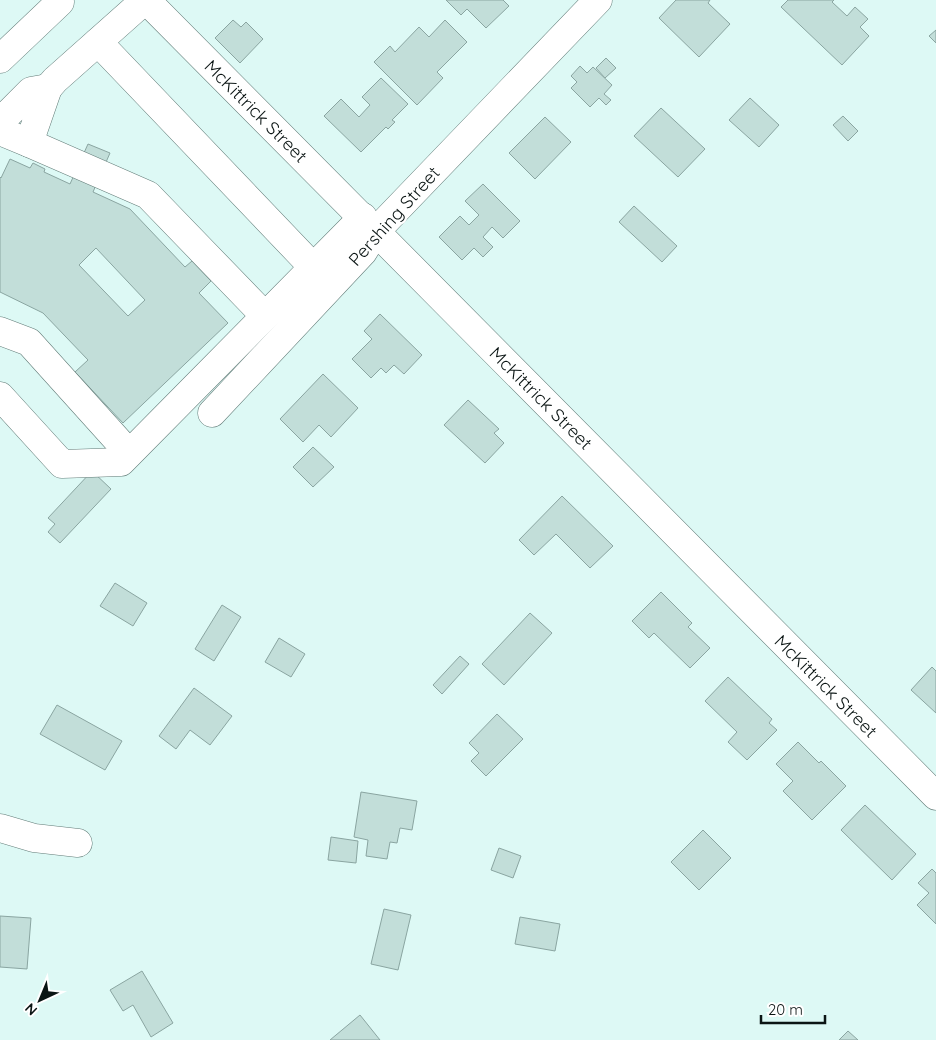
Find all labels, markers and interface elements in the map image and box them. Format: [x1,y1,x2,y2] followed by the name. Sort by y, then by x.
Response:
[200,55,312,167] street label: McKittrick Street
[343,162,445,270] street label: Pershing Street
[485,342,597,454] street label: McKittrick Street
[770,630,882,742] street label: McKittrick Street
[15,975,65,1025] north arrow
[761,992,825,1024] scale bar
[21,999,41,1019] text: N
[768,1000,803,1019] text: 20 m

